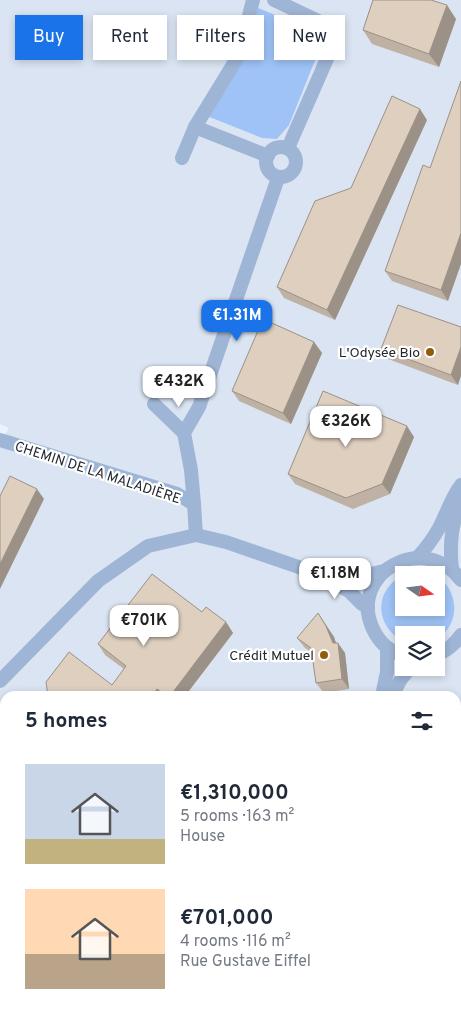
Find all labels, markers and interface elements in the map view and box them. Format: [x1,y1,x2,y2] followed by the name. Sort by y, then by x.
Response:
[15,15,83,60] chip: Buy
[93,15,167,60] chip: Rent
[177,15,264,60] chip: Filters
[274,15,345,60] chip: New
[196,300,278,342] pin: €1.31M
[212,306,262,326] text: €1.31M
[339,345,420,362] place label: L'Odysée Bio
[424,346,436,358] marker: L'Odysée Bio
[144,366,214,408] pin: €432K
[154,372,204,392] text: €432K
[311,406,381,448] pin: €326K
[321,412,371,432] text: €326K
[12,438,183,508] street label: CHEMIN DE LA MALADIÈRE
[294,558,376,600] pin: €1.18M
[310,564,360,584] text: €1.18M
[395,566,445,616] north arrow
[395,566,445,676] map controls
[109,604,179,647] pin: €701K
[121,611,167,631] text: €701K
[395,626,445,676] button: layers
[229,648,314,665] place label: Crédit Mutuel
[318,649,330,661] marker: Crédit Mutuel
[408,707,436,735] icon: filters
[25,708,108,735] text: 5 homes
[180,780,289,807] text: €1,310,000
[65,784,125,844] icon: home
[180,807,294,827] text: 5 rooms · 163 m²
[180,827,225,847] text: House
[180,905,274,932] text: €701,000
[65,909,125,969] icon: home
[180,932,291,952] text: 4 rooms · 116 m²
[180,952,311,972] text: Rue Gustave Eiffel

